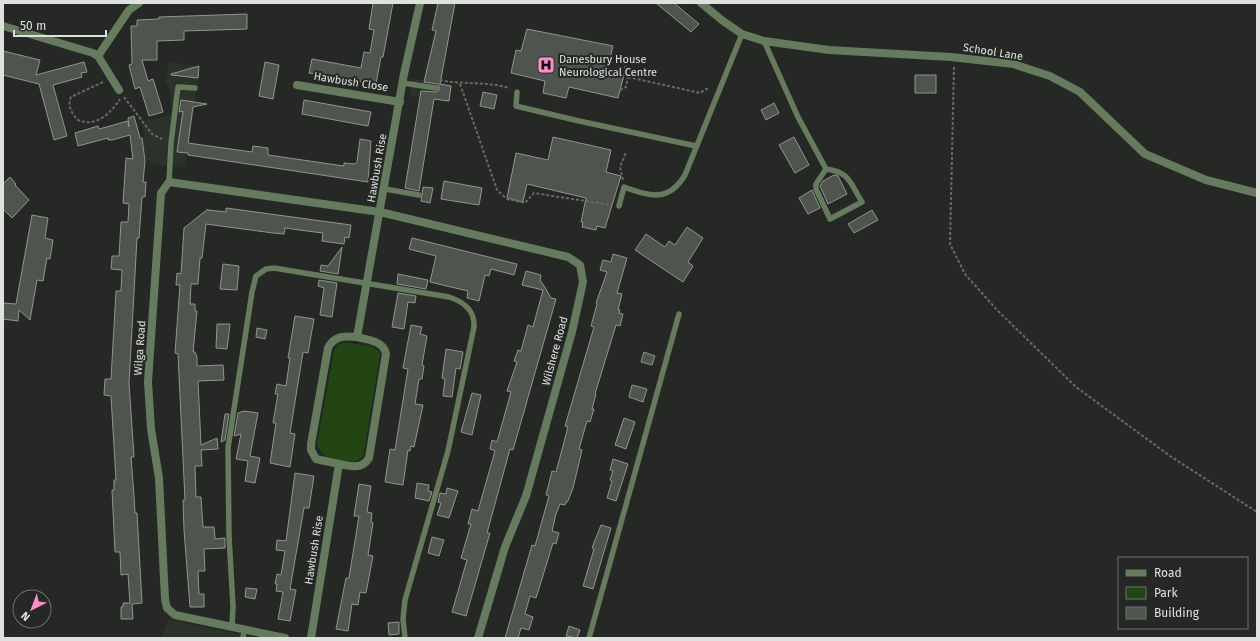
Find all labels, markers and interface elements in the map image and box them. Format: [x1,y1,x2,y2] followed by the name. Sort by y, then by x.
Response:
[14,12,106,38] scale bar
[20,19,46,33] text: 50 m
[962,41,1024,63] street label: School Lane
[559,53,657,79] place label: Danesbury House Neurological Centre
[536,55,556,75] hospital icon: Danesbury House Neurological Centre
[313,70,389,94] street label: Hawbush Close
[365,133,389,203] street label: Hawbush Rise
[540,315,570,387] street label: Wilshere Road
[132,320,148,376] street label: Wilga Road
[302,515,326,585] street label: Hawbush Rise
[1118,557,1248,629] legend
[1154,566,1182,580] text: Road
[1154,586,1178,600] text: Park
[12,589,52,629] north arrow
[1154,606,1200,620] text: Building
[19,609,33,623] text: N

